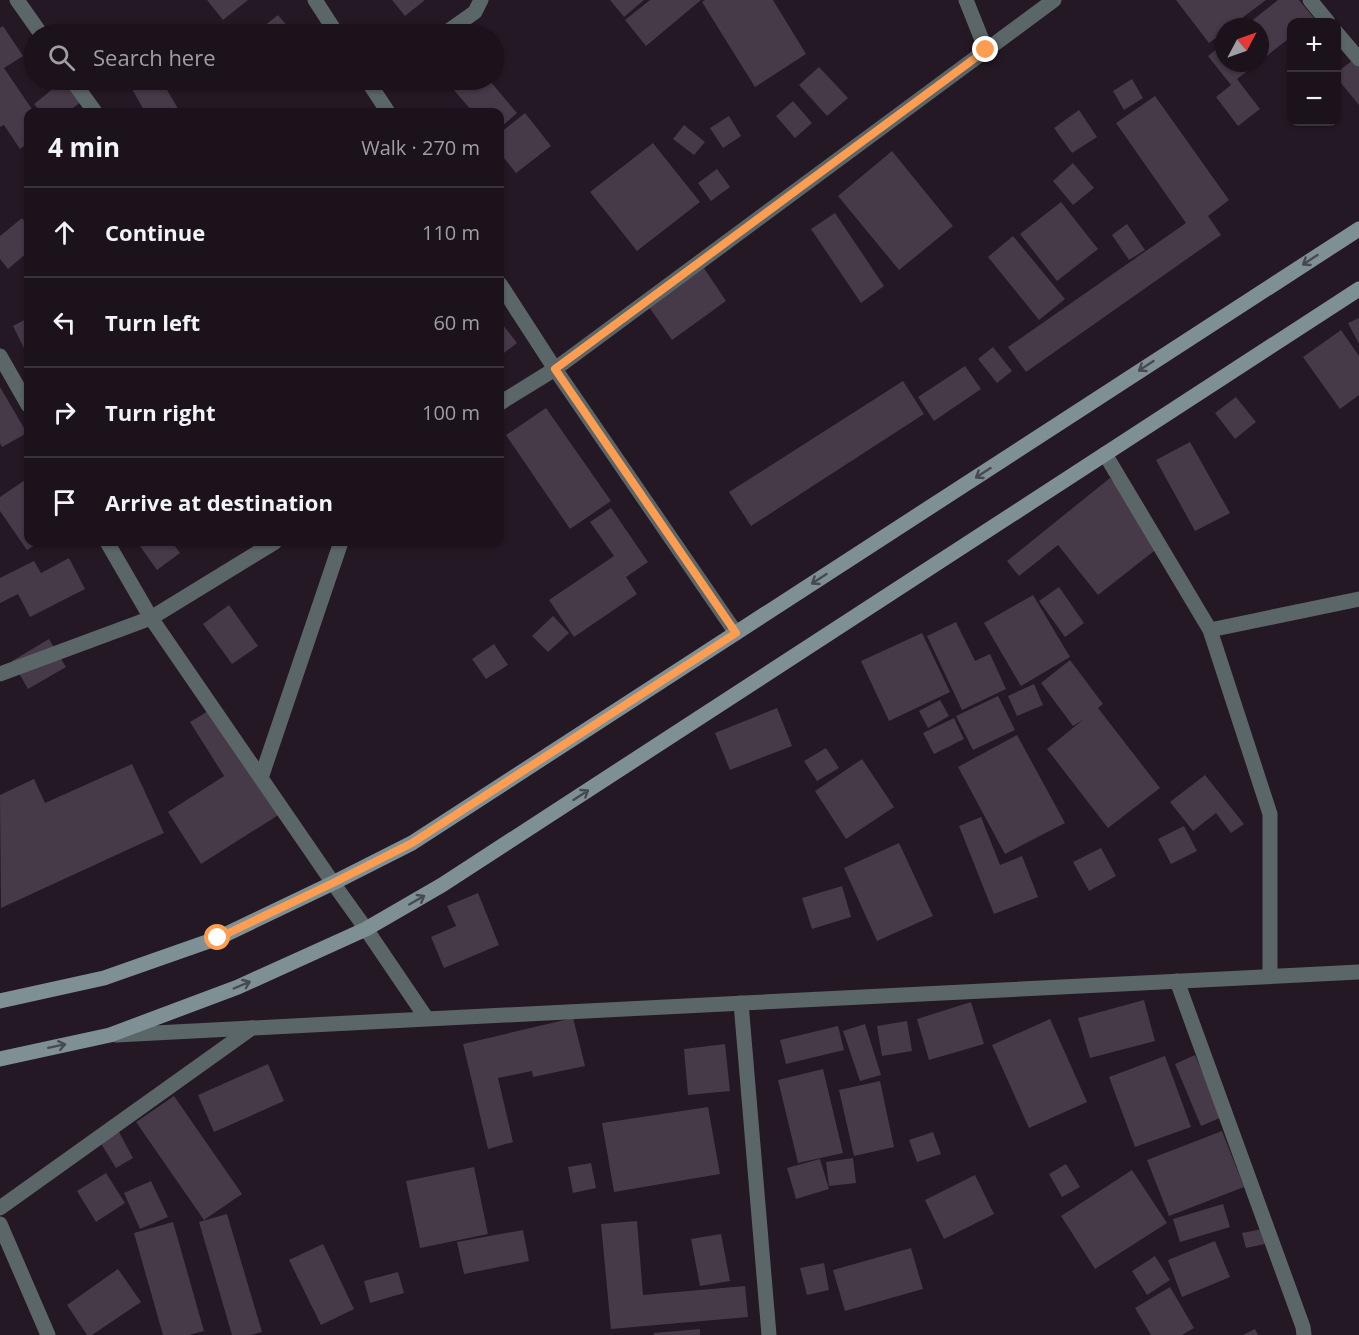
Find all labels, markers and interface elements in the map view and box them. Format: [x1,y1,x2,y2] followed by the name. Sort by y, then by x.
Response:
[1215,18,1269,72] north arrow
[1287,18,1341,126] map controls
[1287,18,1341,72] button: +
[24,24,504,90] search box
[972,36,998,62] route end
[45,41,78,74] icon: search
[93,42,216,72] text: Search here
[1287,72,1341,126] button: −
[48,129,120,165] text: 4 min
[361,134,480,161] text: Walk · 270 m
[48,216,81,249] icon: ahead
[105,217,205,247] text: Continue
[422,219,480,246] text: 110 m
[1302,255,1319,267] one-way arrow
[48,306,81,339] icon: left
[105,307,200,337] text: Turn left
[433,309,480,336] text: 60 m
[1138,360,1155,373] one-way arrow
[48,396,81,429] icon: right
[105,397,216,427] text: Turn right
[422,399,480,426] text: 100 m
[975,467,992,479] one-way arrow
[48,486,81,519] icon: arrive
[105,487,333,517] text: Arrive at destination
[811,573,828,585] one-way arrow
[572,788,589,800] one-way arrow
[408,893,425,905] one-way arrow
[204,924,230,950] route start
[232,979,250,990] one-way arrow
[47,1040,66,1052] one-way arrow

